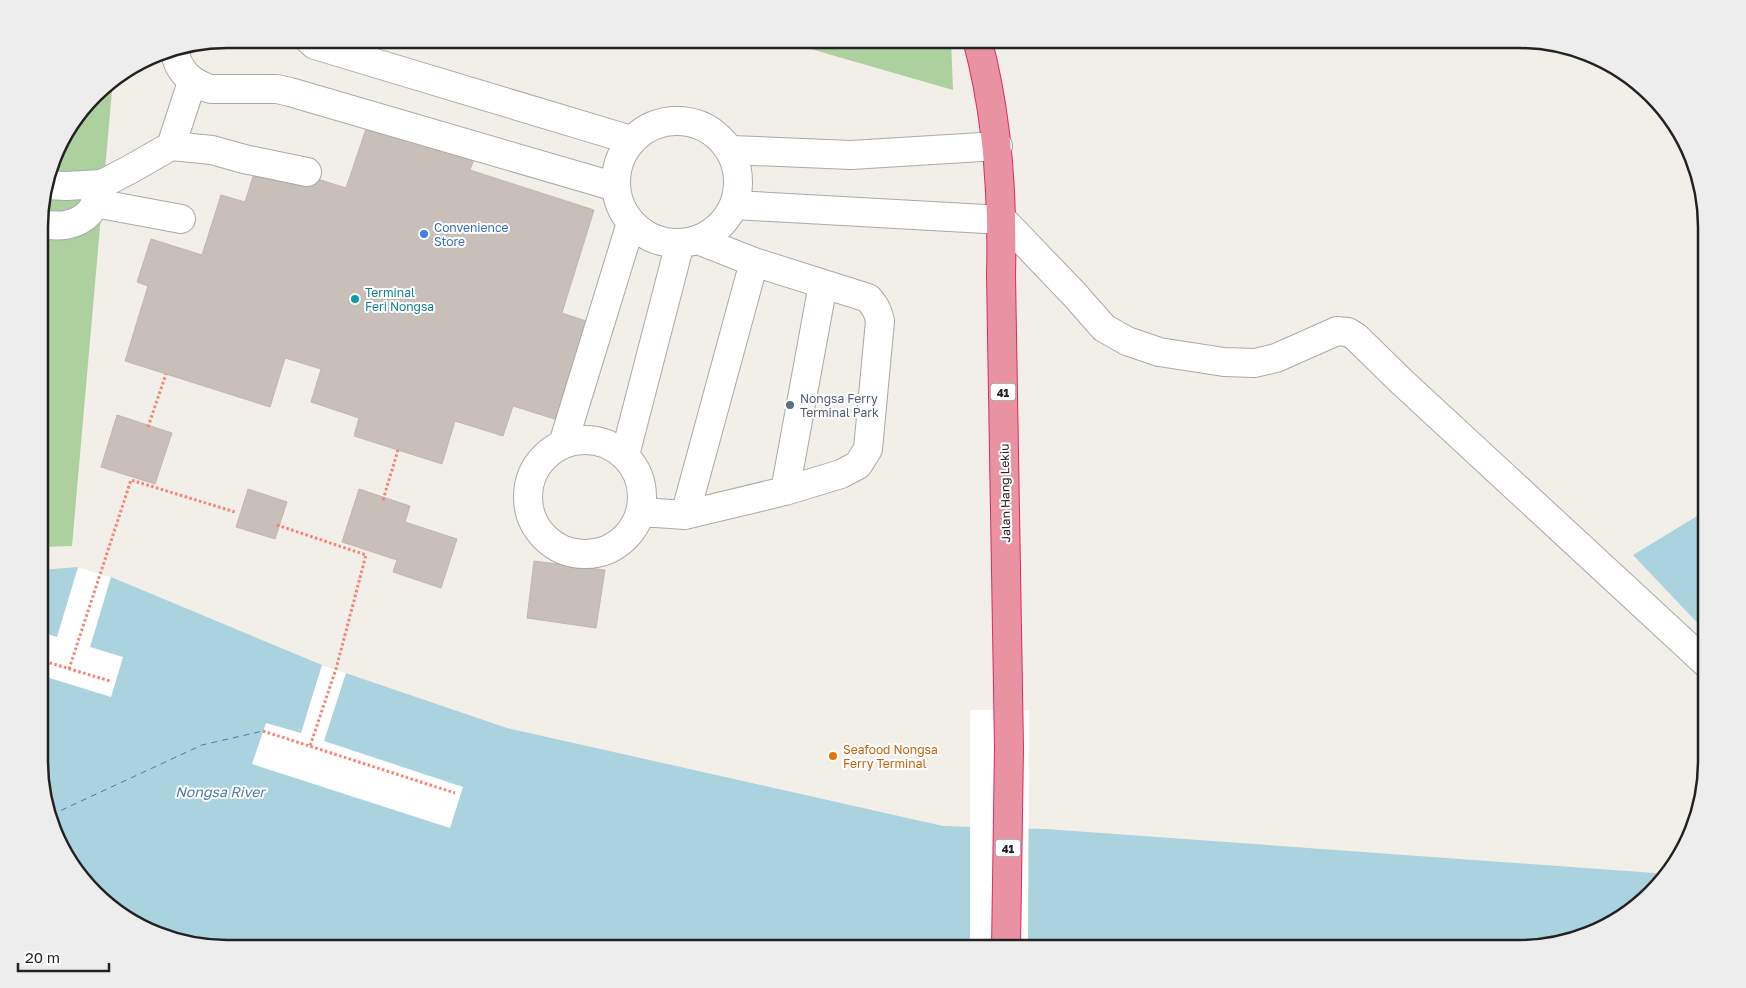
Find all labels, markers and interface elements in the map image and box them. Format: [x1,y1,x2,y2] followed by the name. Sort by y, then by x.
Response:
[434,220,508,249] place label: Convenience Store
[418,228,430,240] marker: Convenience Store
[365,285,434,314] place label: Terminal Feri Nongsa
[349,293,361,305] marker: Terminal Feri Nongsa
[990,384,1016,401] road number: 41
[800,391,879,420] place label: Nongsa Ferry Terminal Park
[784,399,796,411] marker: Nongsa Ferry Terminal Park
[997,443,1013,543] street label: Jalan Hang Lekiu
[843,742,938,771] place label: Seafood Nongsa Ferry Terminal
[827,750,839,762] marker: Seafood Nongsa Ferry Terminal
[175,783,267,800] water label: Nongsa River
[996,840,1020,856] road number: 41
[18,940,109,972] scale bar
[25,948,60,966] text: 20 m

